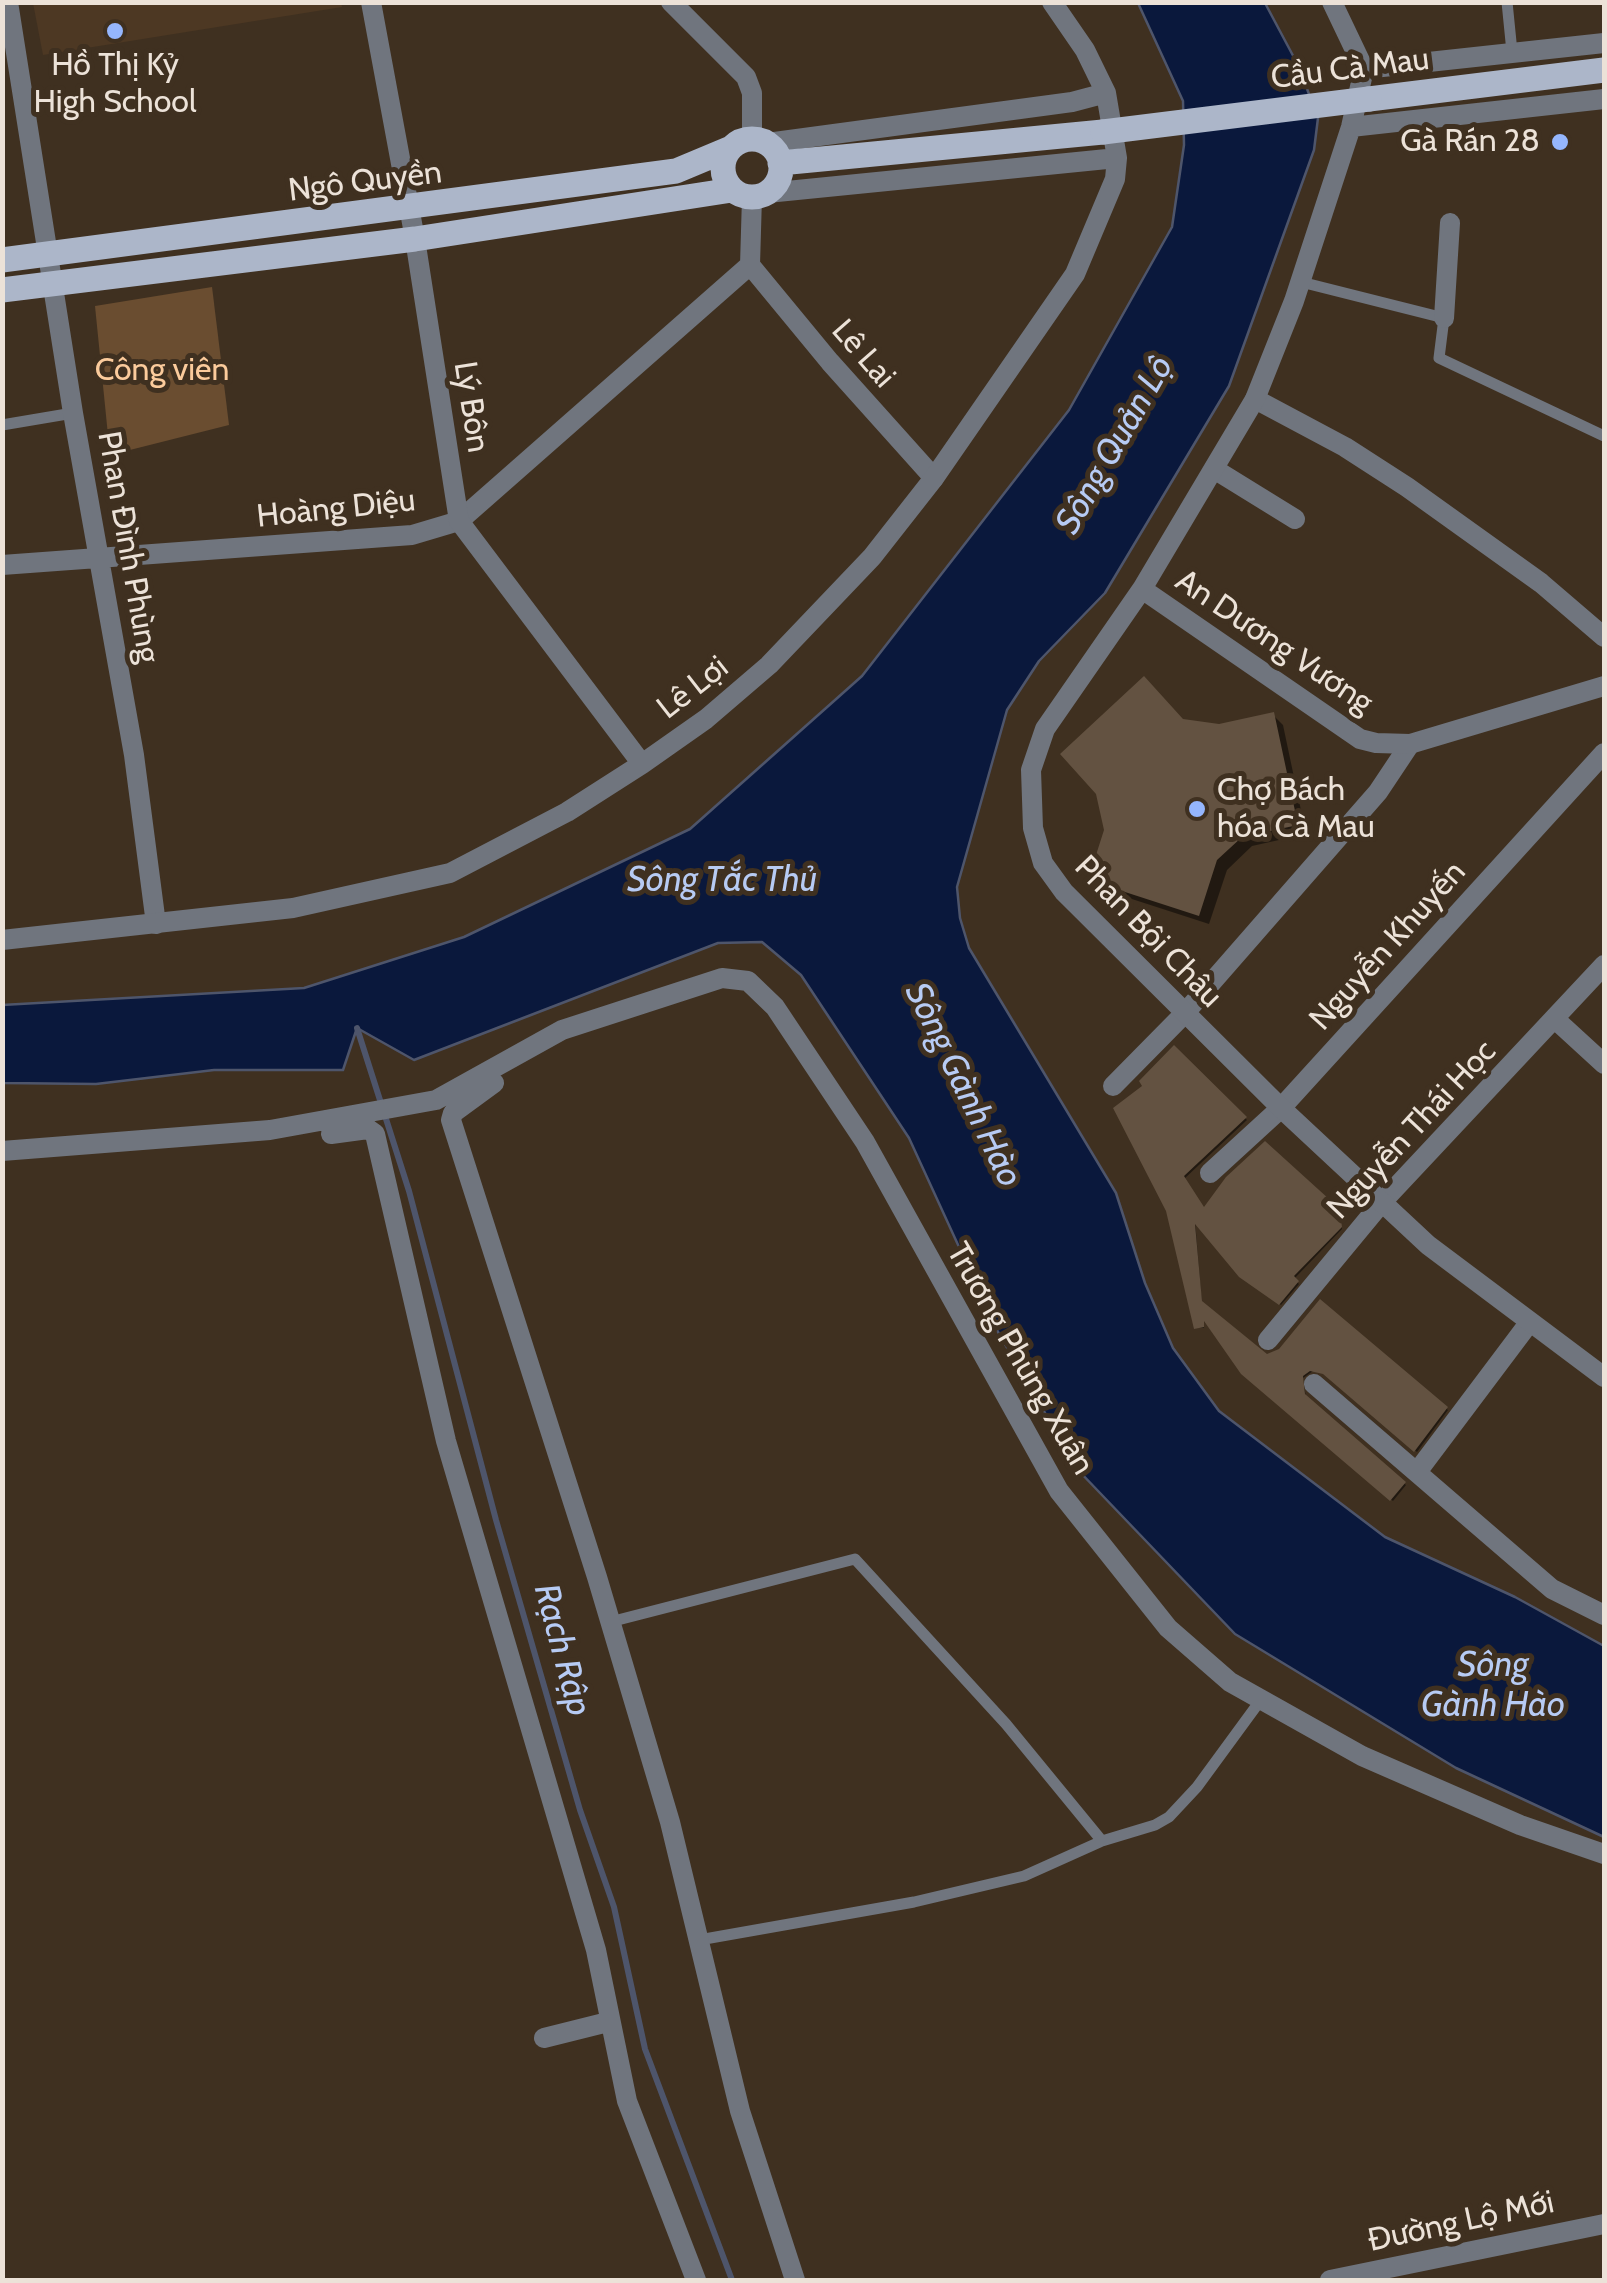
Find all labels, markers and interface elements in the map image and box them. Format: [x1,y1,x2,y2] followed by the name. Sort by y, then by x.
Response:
[104,20,126,42] marker: Hồ Thị Kỷ High School
[1269,40,1431,98] street label: Cầu Cà Mau
[34,47,196,122] place label: Hồ Thị Kỷ High School
[1400,123,1540,161] place label: Gà Rán 28
[1549,131,1571,153] marker: Gà Rán 28
[286,154,444,210] street label: Ngô Quyền
[823,312,903,396] street label: Lê Lai
[1047,349,1183,541] water label: Sông Quản Lộ
[95,352,229,390] park label: Công viên
[445,359,497,455] street label: Lý Bôn
[89,428,167,666] street label: Phan Đình Phùng
[255,482,417,536] street label: Hoàng Diệu
[1168,562,1380,722] street label: An Dương Vương
[650,648,736,728] street label: Lê Lợi
[1217,772,1375,847] place label: Chợ Bách hóa Cà Mau
[1186,798,1208,820] marker: Chợ Bách hóa Cà Mau
[1066,848,1230,1016] street label: Phan Bội Châu
[1302,853,1474,1039] street label: Nguyễn Khuyến
[627,860,817,902] water label: Sông Tắc Thủ
[895,976,1031,1194] water label: Sông Gành Hào
[1320,1033,1504,1227] street label: Nguyễn Thái Học
[938,1236,1102,1482] street label: Trương Phùng Xuân
[524,1579,600,1721] water label: Rạch Rập
[1421,1645,1565,1727] water label: Sông Gành Hào
[1364,2184,1558,2260] street label: Đường Lộ Mới

